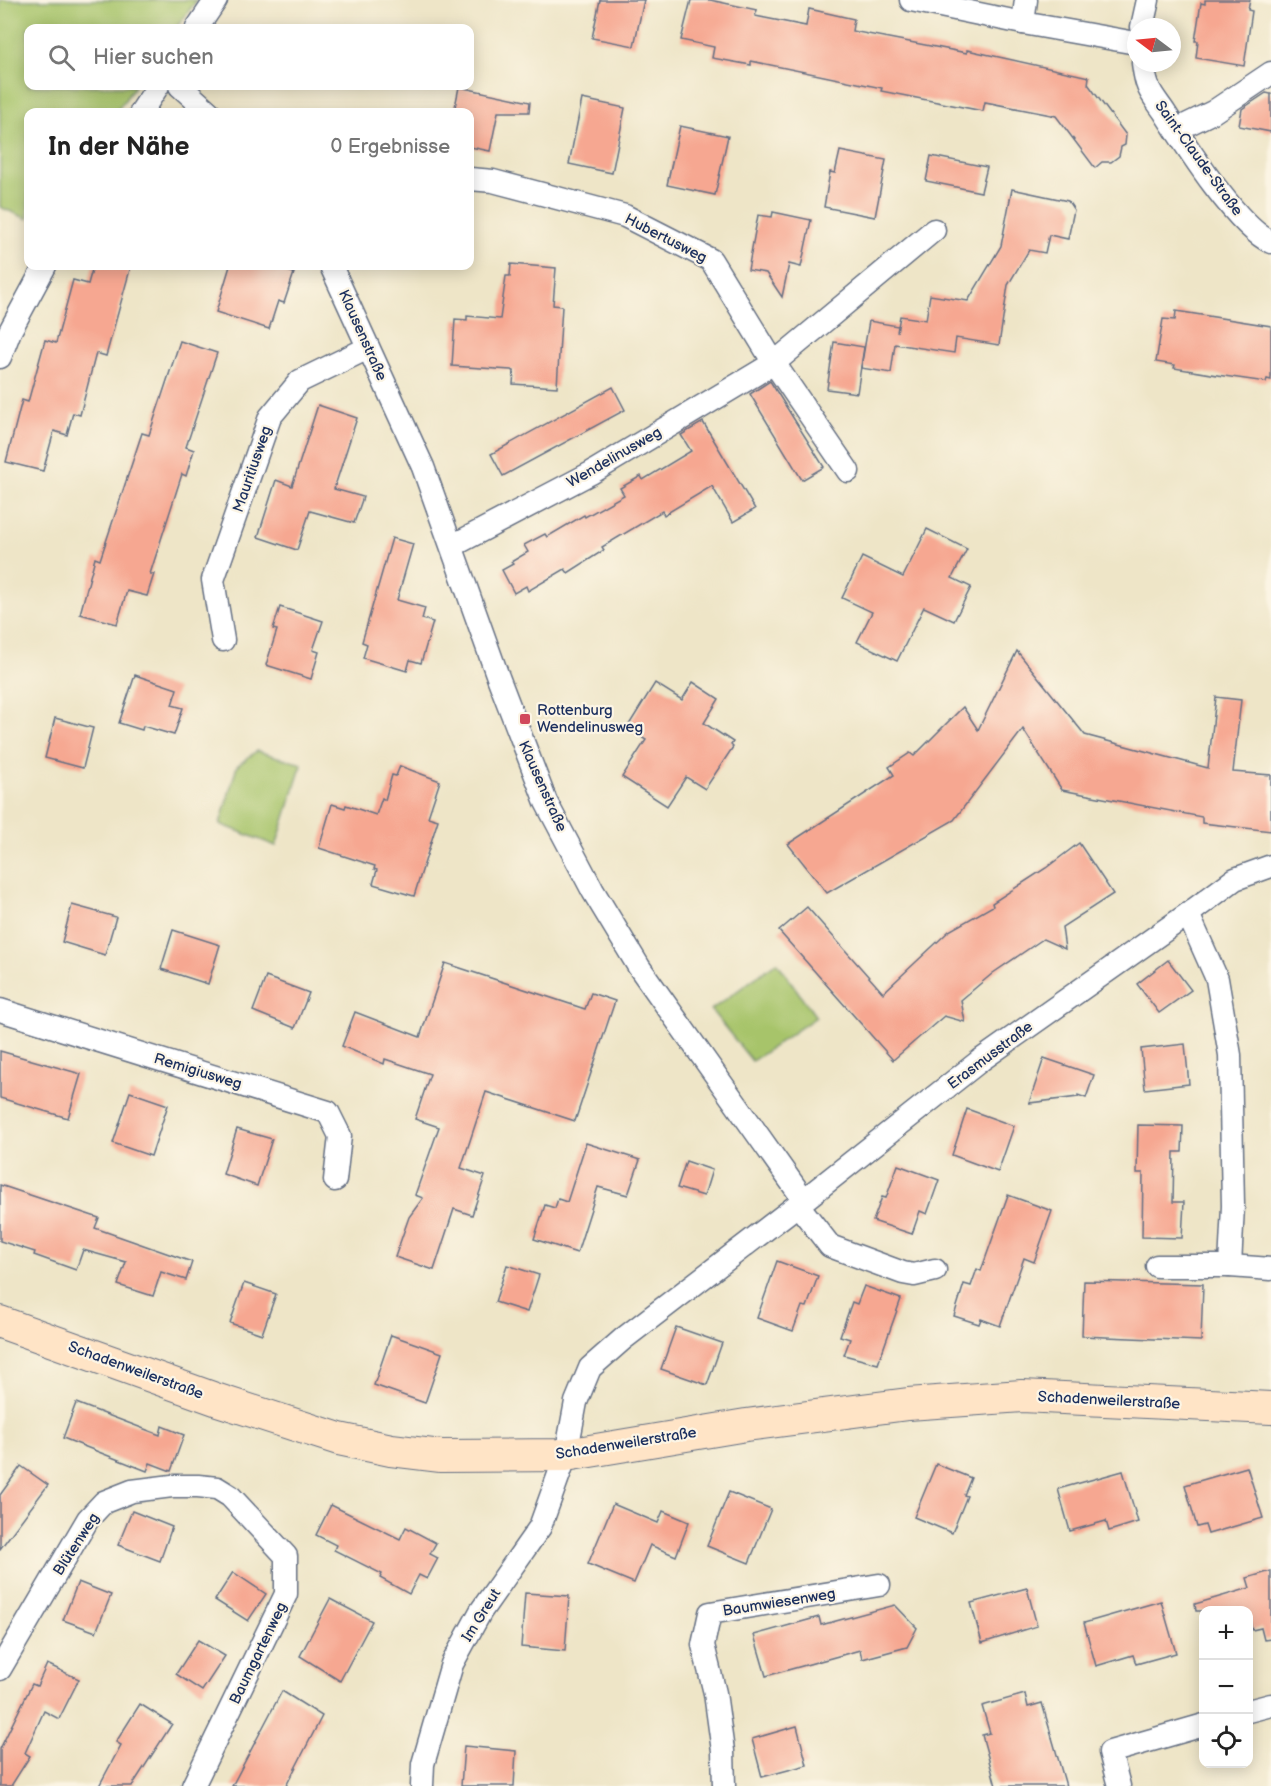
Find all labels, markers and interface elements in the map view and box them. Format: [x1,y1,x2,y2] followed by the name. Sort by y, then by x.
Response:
[1127,18,1181,72] north arrow
[24,24,474,90] search box
[45,41,78,74] icon: search
[93,44,214,71] text: Hier suchen
[1150,97,1247,220] street label: Saint-Claude-Straße
[48,132,190,163] text: In der Nähe
[331,135,450,159] text: 0 Ergebnisse
[621,210,710,267] street label: Hubertusweg
[334,287,391,384] street label: Klausenstraße
[229,423,276,515] street label: Mauritiusweg
[564,423,665,492] street label: Wendelinusweg
[537,701,643,737] place label: Rottenburg Wendelinusweg
[518,712,532,726] marker: Rottenburg Wendelinusweg
[514,738,571,835] street label: Klausenstraße
[944,1017,1037,1094] street label: Erasmusstraße
[152,1049,244,1094] street label: Remigiusweg
[66,1337,206,1404] street label: Schadenweilerstraße
[1037,1387,1181,1414] street label: Schadenweilerstraße
[554,1423,698,1464] street label: Schadenweilerstraße
[49,1509,104,1579] street label: Blütenweg
[721,1584,837,1621] street label: Baumwiesenweg
[458,1585,505,1645] street label: Im Greut
[226,1599,291,1707] street label: Baumgartenweg
[1199,1606,1253,1768] map controls
[1199,1606,1253,1660] button: +
[1199,1660,1253,1714] button: −
[1199,1714,1253,1768] button: locate

